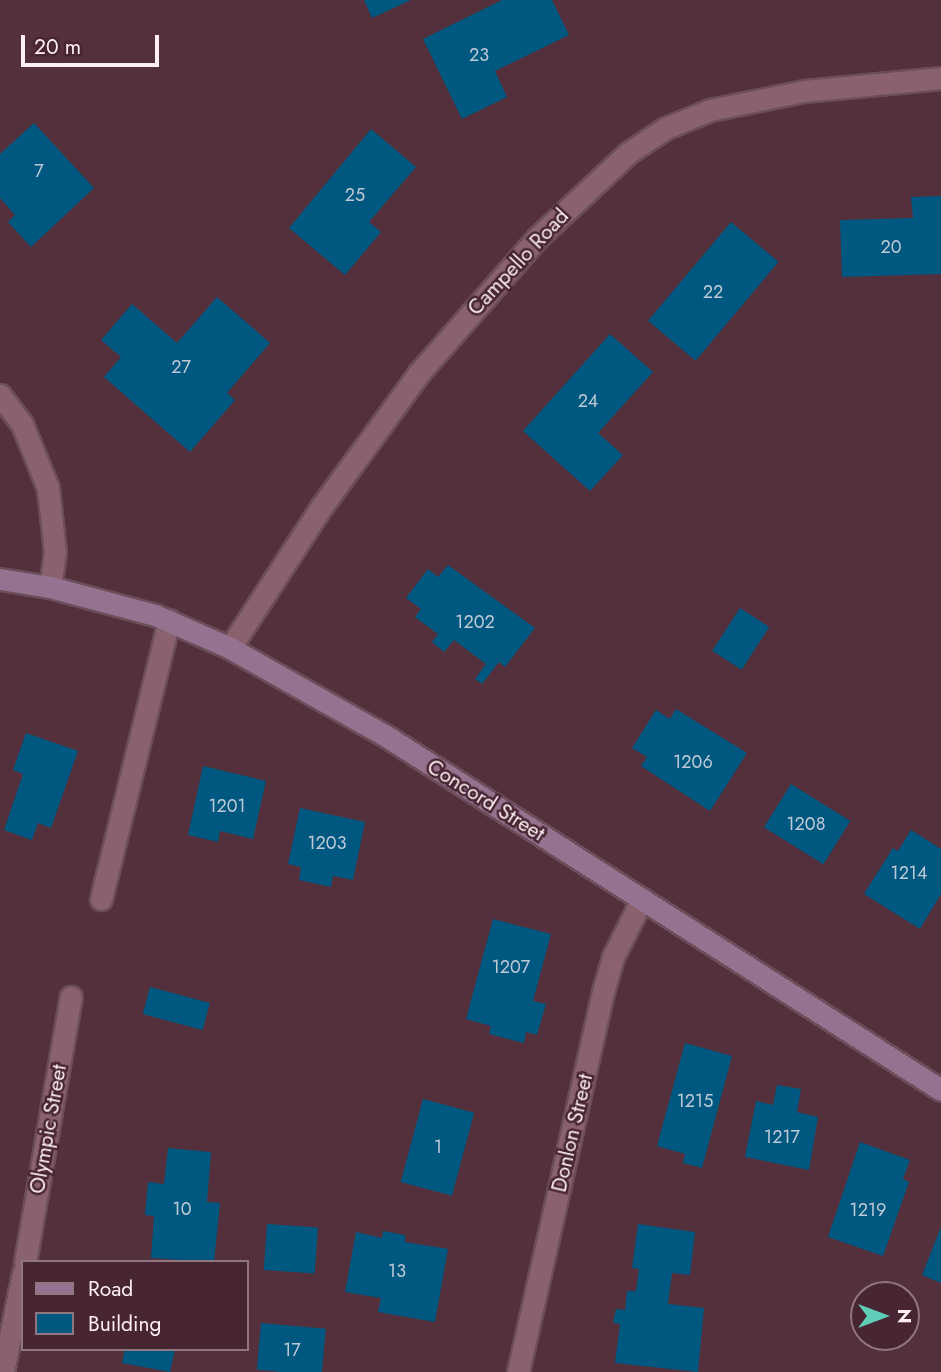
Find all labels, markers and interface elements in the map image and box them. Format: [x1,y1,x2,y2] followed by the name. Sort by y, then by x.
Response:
[24,21,163,65] scale bar
[34,32,81,62] text: 20 m
[469,44,489,66] house number: 23
[34,160,44,182] house number: 7
[345,184,365,206] house number: 25
[462,204,574,320] street label: Campello Road
[880,236,902,258] house number: 20
[703,281,723,303] house number: 22
[171,356,191,378] house number: 27
[578,390,598,412] house number: 24
[455,611,495,633] house number: 1202
[673,751,713,773] house number: 1206
[423,754,549,846] street label: Concord Street
[208,795,246,817] house number: 1201
[787,813,825,835] house number: 1208
[308,832,346,854] house number: 1203
[891,862,927,884] house number: 1214
[492,956,530,978] house number: 1207
[24,1062,72,1196] street label: Olympic Street
[546,1071,598,1195] street label: Donlon Street
[677,1090,713,1112] house number: 1215
[764,1126,800,1148] house number: 1217
[434,1136,442,1158] house number: 1
[173,1198,191,1220] house number: 10
[850,1199,886,1221] house number: 1219
[21,1260,248,1351] legend
[388,1260,406,1282] house number: 13
[88,1274,133,1304] text: Road
[850,1281,920,1351] north arrow
[891,1308,918,1324] text: N
[88,1309,161,1339] text: Building
[283,1339,301,1361] house number: 17

